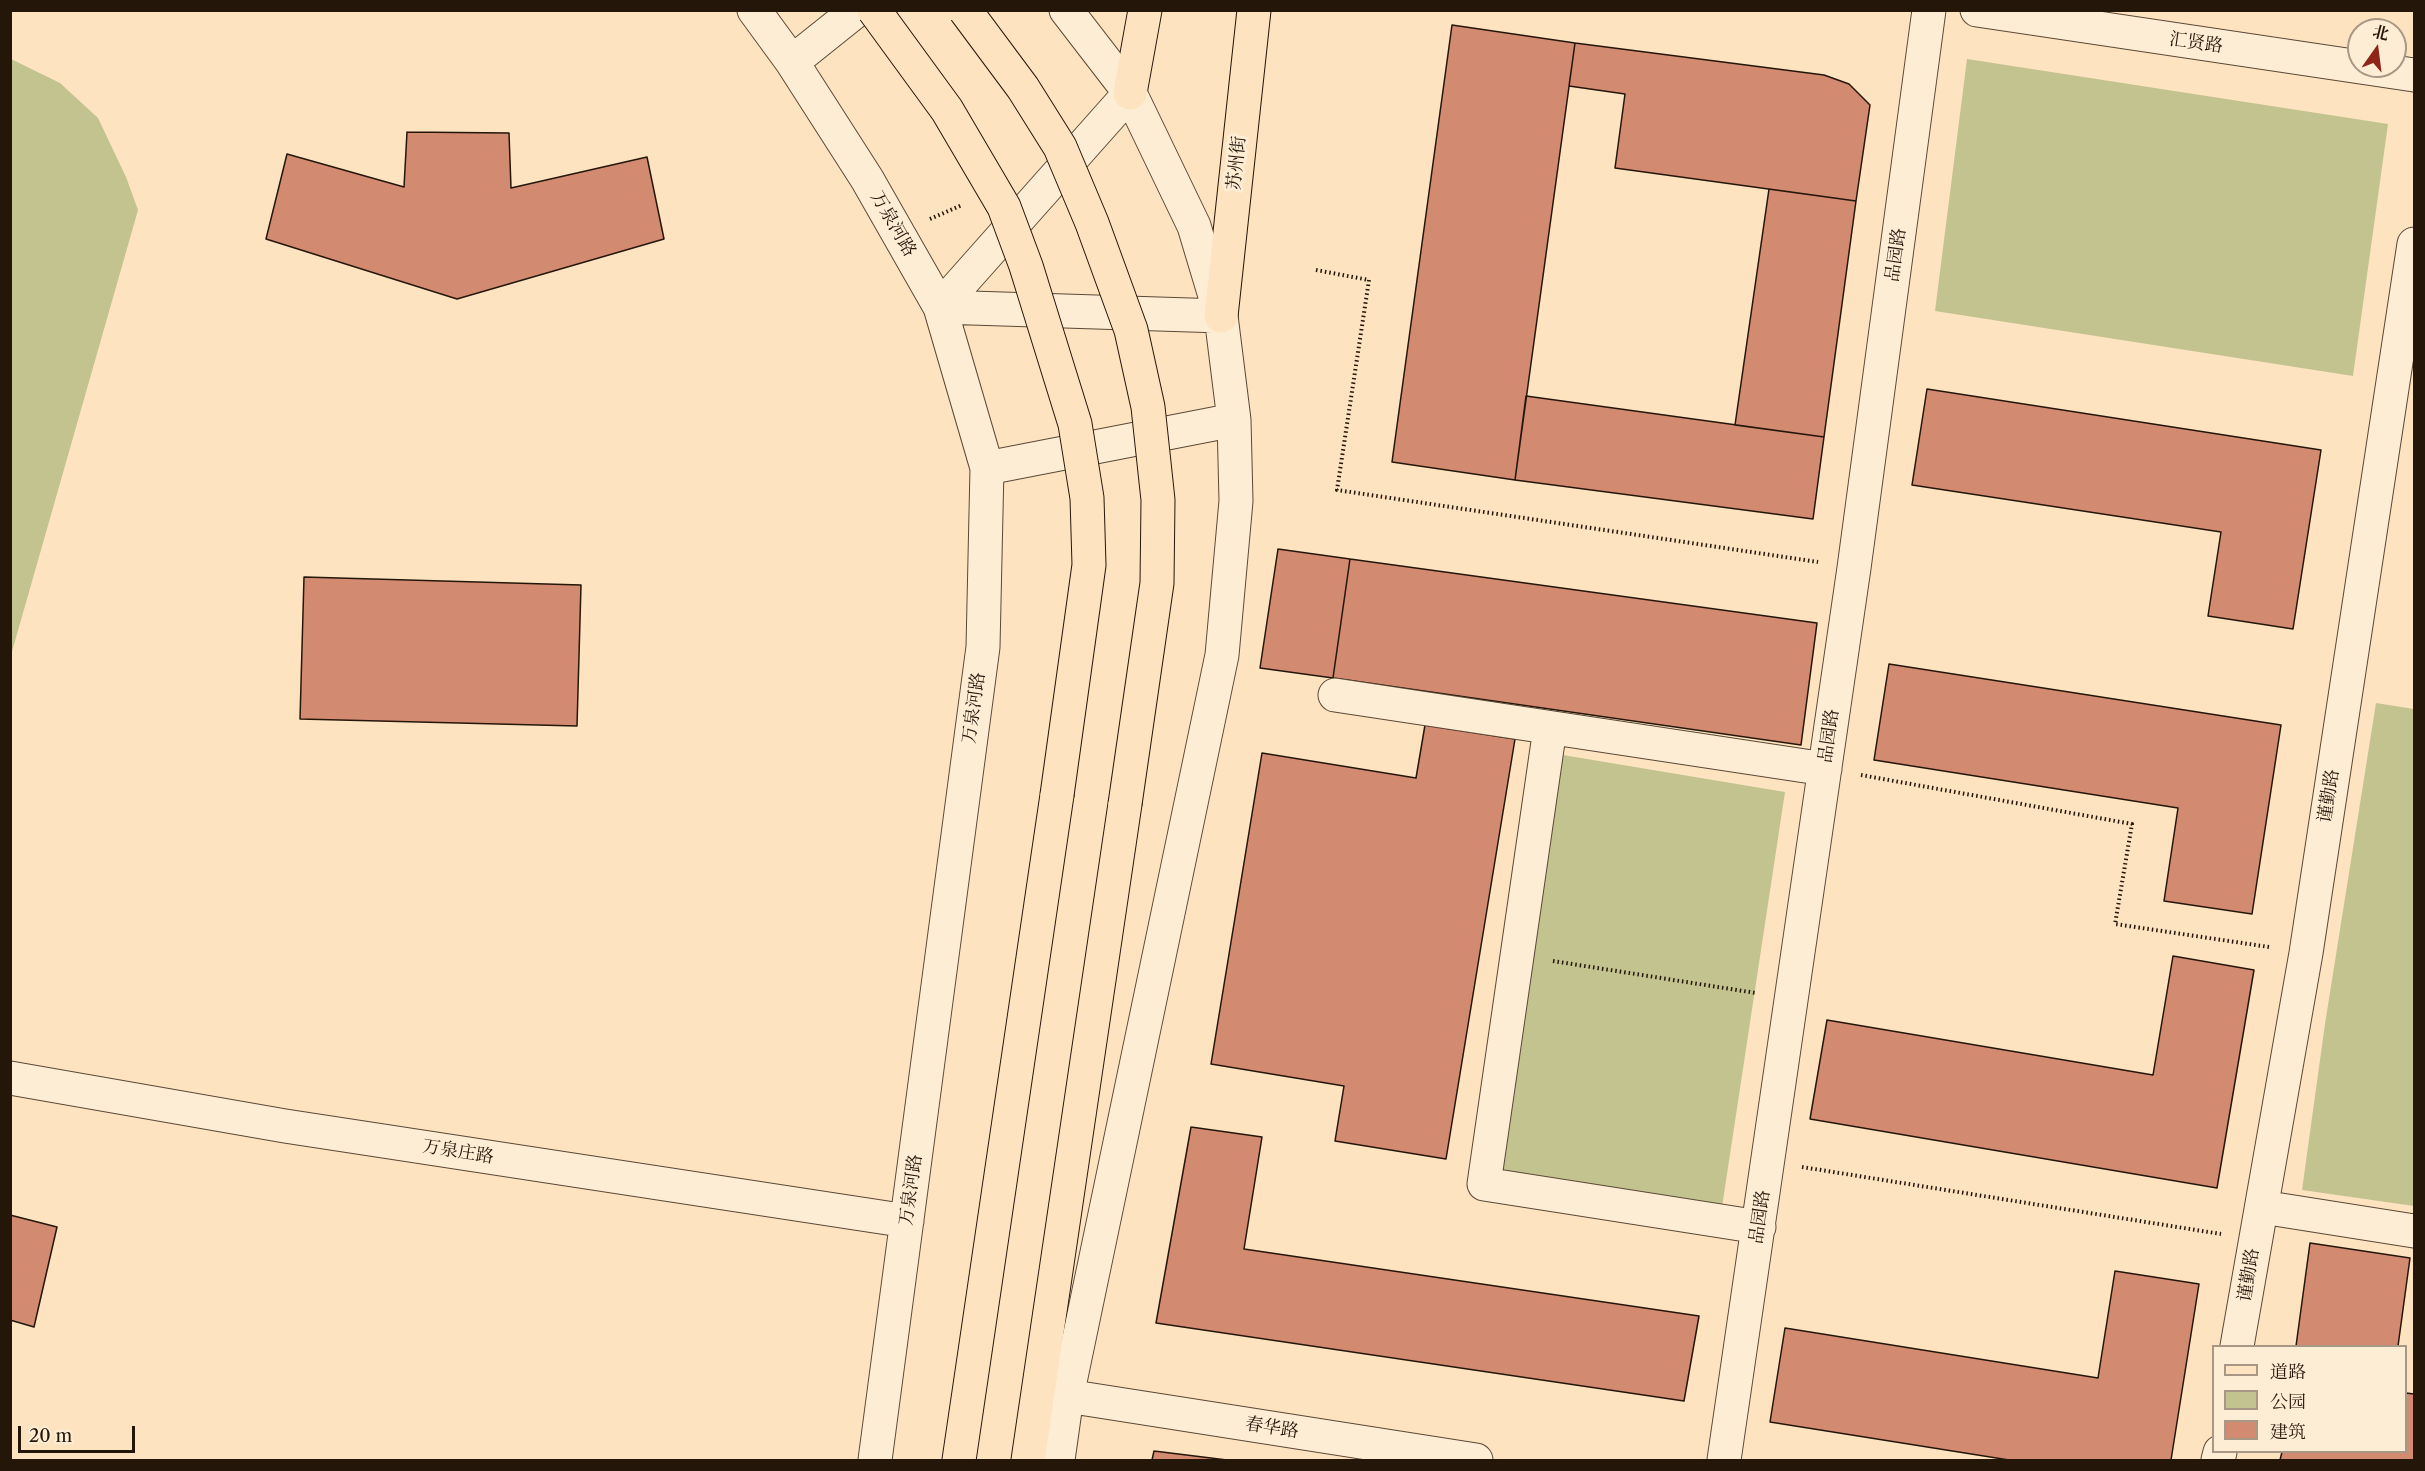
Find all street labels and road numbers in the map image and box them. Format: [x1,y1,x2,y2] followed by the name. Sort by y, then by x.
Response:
[2168,29,2224,57] street label: 汇贤路
[1223,135,1251,191] street label: 苏州街
[866,187,920,261] street label: 万泉河路
[1882,227,1910,283] street label: 品园路
[958,671,990,745] street label: 万泉河路
[1815,708,1843,764] street label: 品园路
[2314,768,2344,824] street label: 谨勤路
[421,1136,495,1168] street label: 万泉庄路
[895,1153,927,1227] street label: 万泉河路
[1746,1189,1774,1245] street label: 品园路
[2234,1247,2264,1303] street label: 谨勤路
[1244,1413,1300,1443] street label: 春华路

